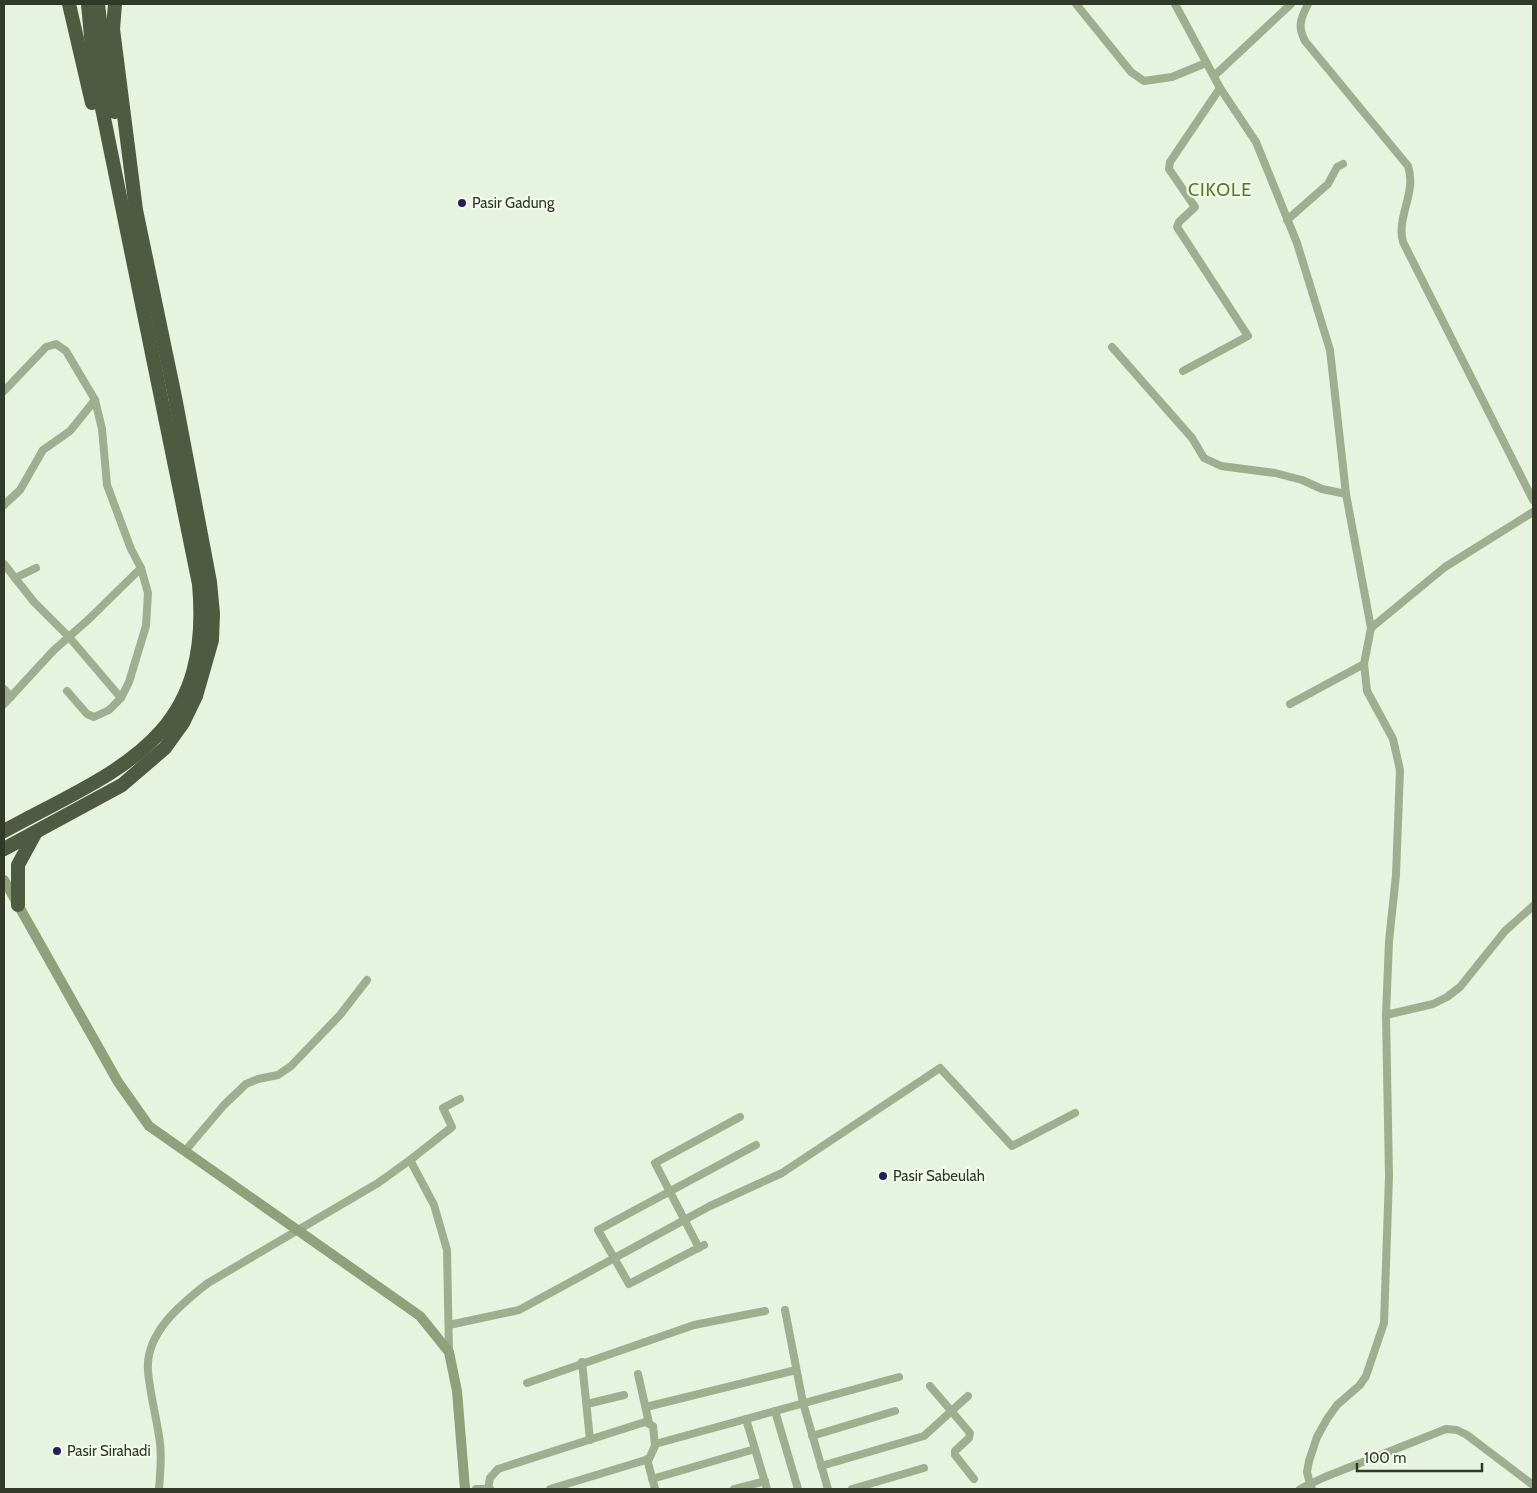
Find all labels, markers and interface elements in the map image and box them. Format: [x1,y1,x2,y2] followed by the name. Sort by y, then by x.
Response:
[1188,179,1252,201] district label: CIKOLE
[472,194,555,212] place label: Pasir Gadung
[456,197,468,209] marker: Pasir Gadung
[893,1167,985,1185] place label: Pasir Sabeulah
[877,1170,889,1182] marker: Pasir Sabeulah
[1357,1440,1482,1472] scale bar
[67,1442,151,1460] place label: Pasir Sirahadi
[51,1445,63,1457] marker: Pasir Sirahadi
[1364,1449,1406,1467] text: 100 m

